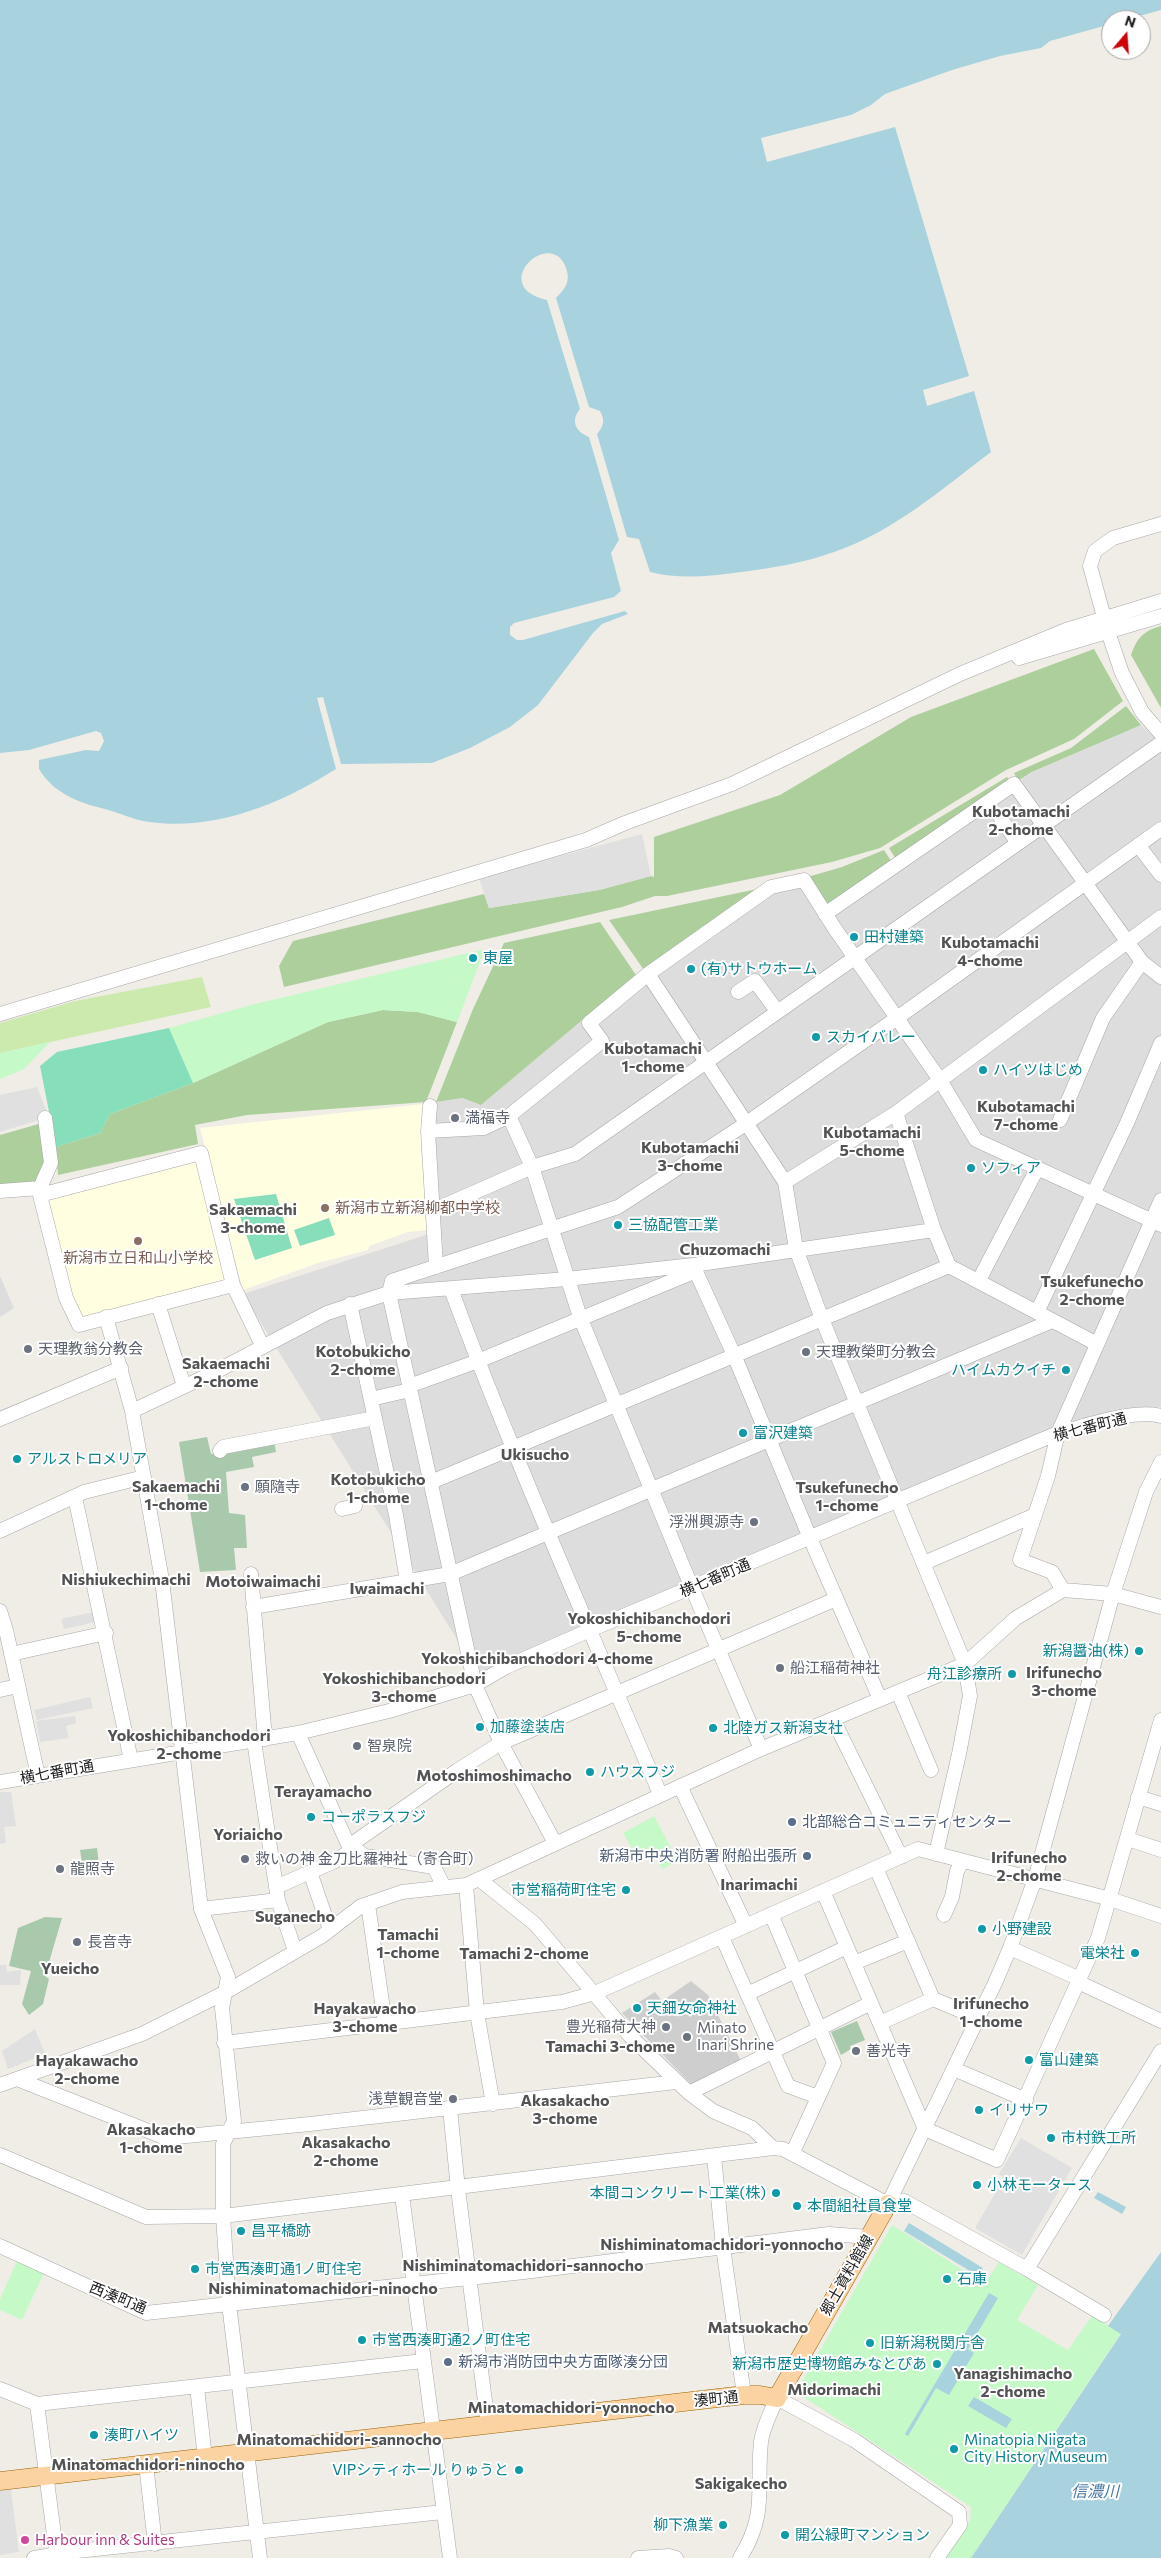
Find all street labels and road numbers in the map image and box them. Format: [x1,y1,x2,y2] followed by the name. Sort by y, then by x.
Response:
[1051,1409,1129,1445] street label: 横七番町通
[677,1555,753,1601] street label: 横七番町通
[19,1757,95,1787] street label: 横七番町通
[817,2232,877,2318] street label: 郷土資料館線
[87,2278,149,2318] street label: 西湊町通
[693,2388,739,2410] street label: 湊町通

